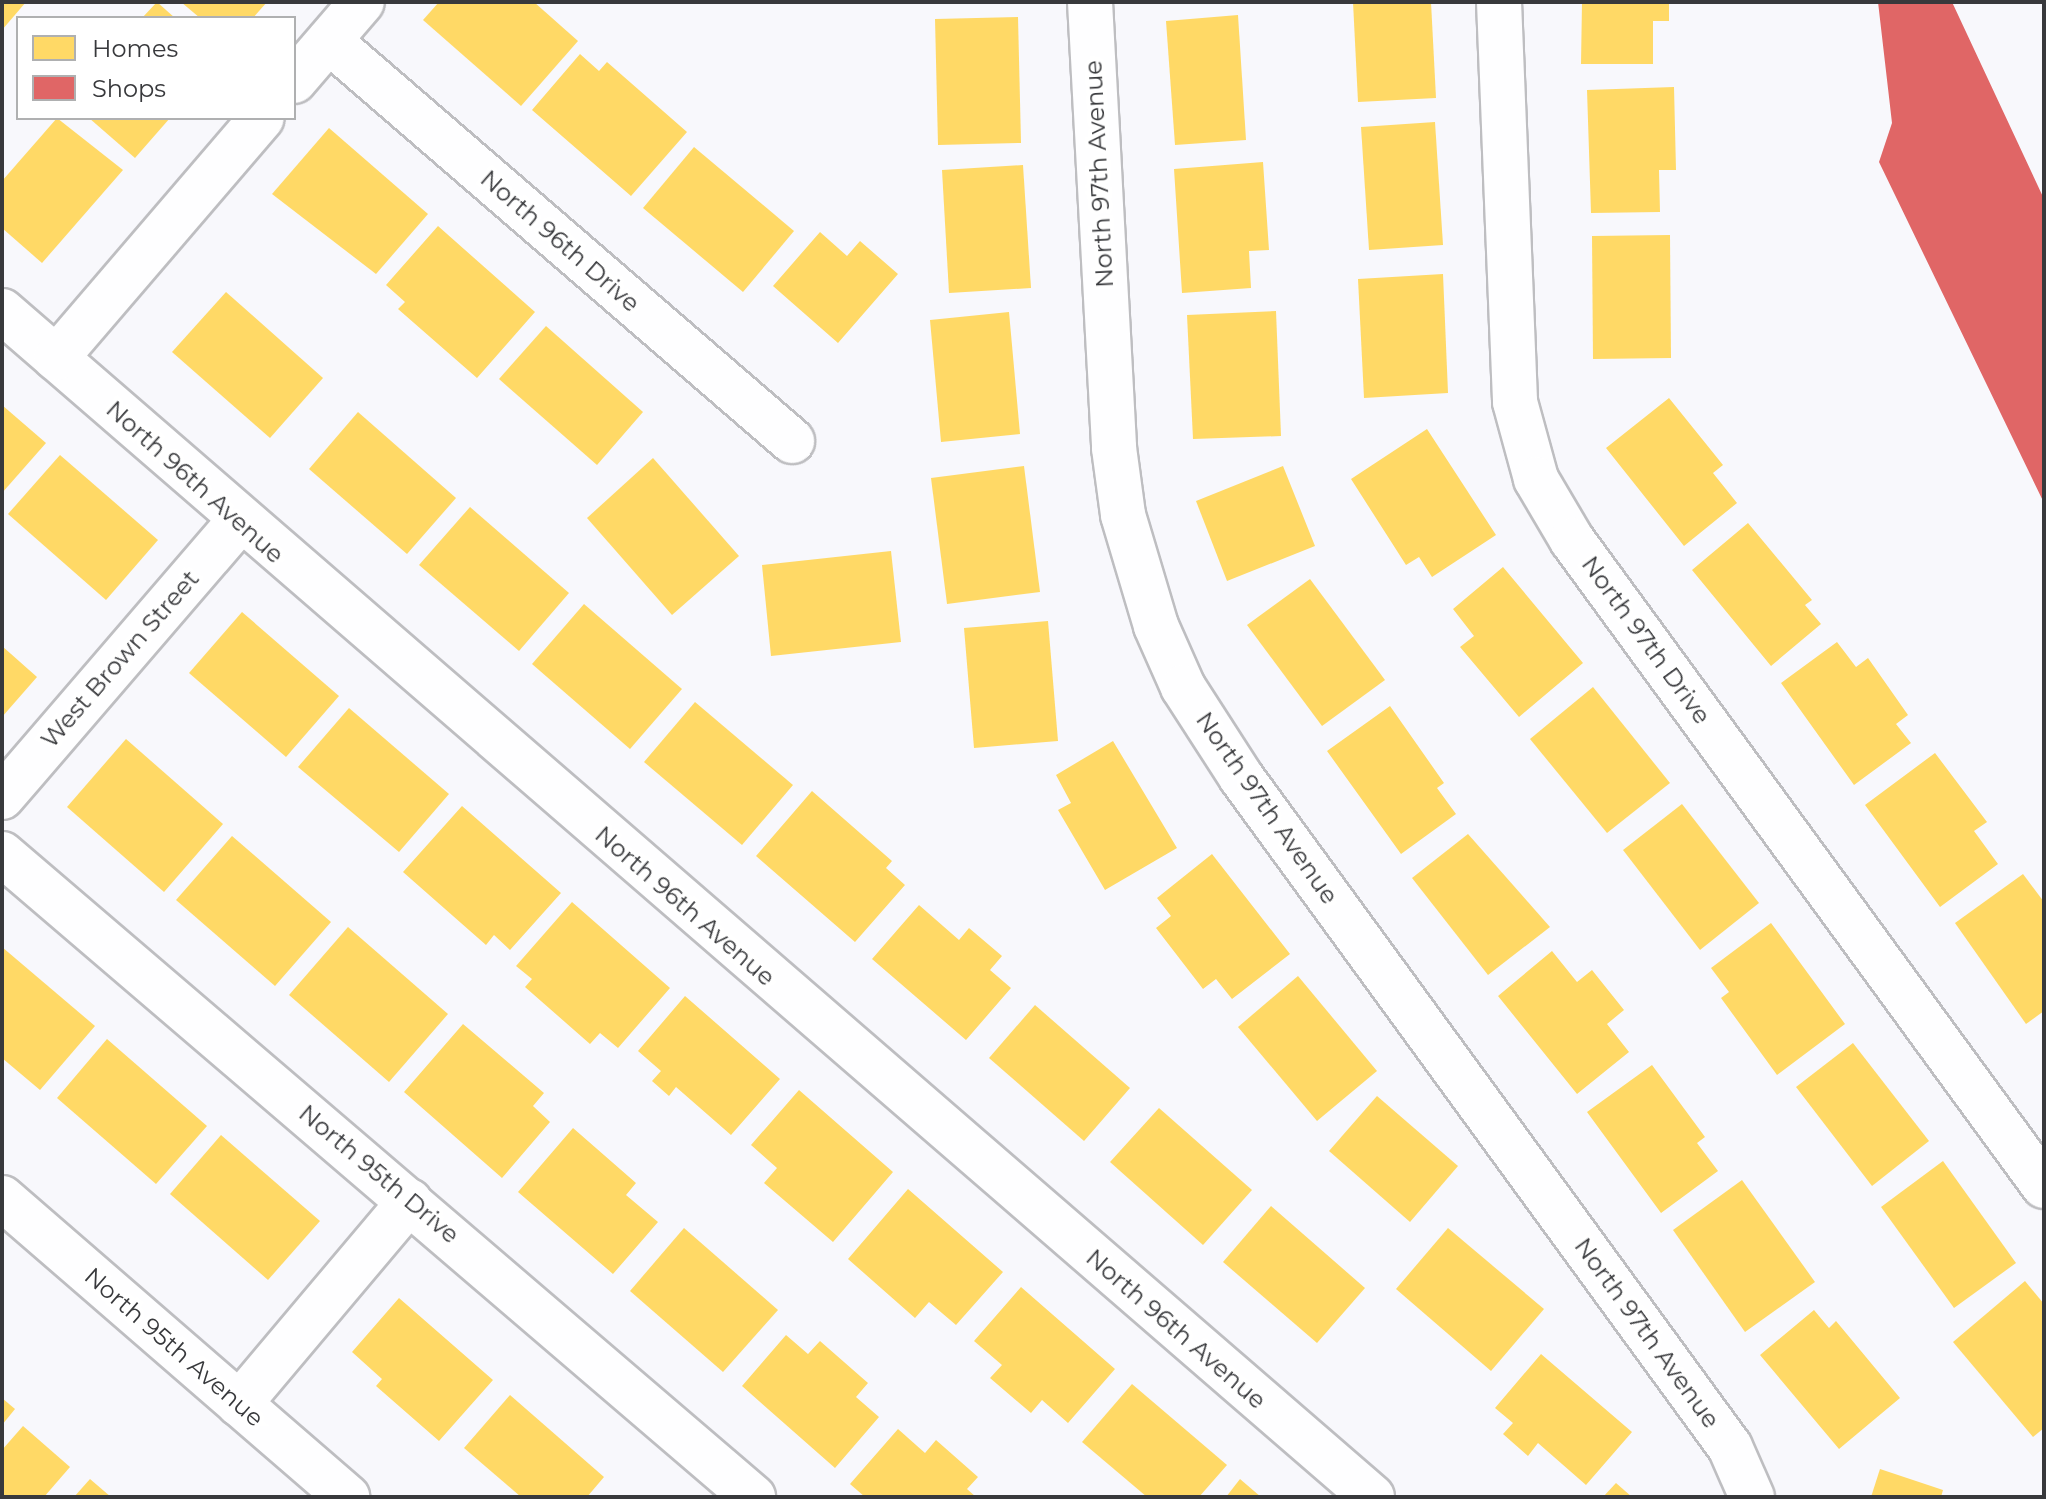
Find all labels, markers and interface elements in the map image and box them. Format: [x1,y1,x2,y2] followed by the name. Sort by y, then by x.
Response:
[16,16,296,120] legend
[92,34,178,63] text: Homes
[1079,59,1119,289] street label: North 97th Avenue
[92,74,166,103] text: Shops
[475,164,645,318] street label: North 96th Drive
[100,395,290,569] street label: North 96th Avenue
[1576,551,1716,729] street label: North 97th Drive
[35,564,205,754] street label: West Brown Street
[1190,706,1344,910] street label: North 97th Avenue
[589,820,781,992] street label: North 96th Avenue
[293,1099,465,1249] street label: North 95th Drive
[1568,1232,1726,1434] street label: North 97th Avenue
[1080,1243,1272,1415] street label: North 96th Avenue
[79,1261,269,1433] street label: North 95th Avenue

